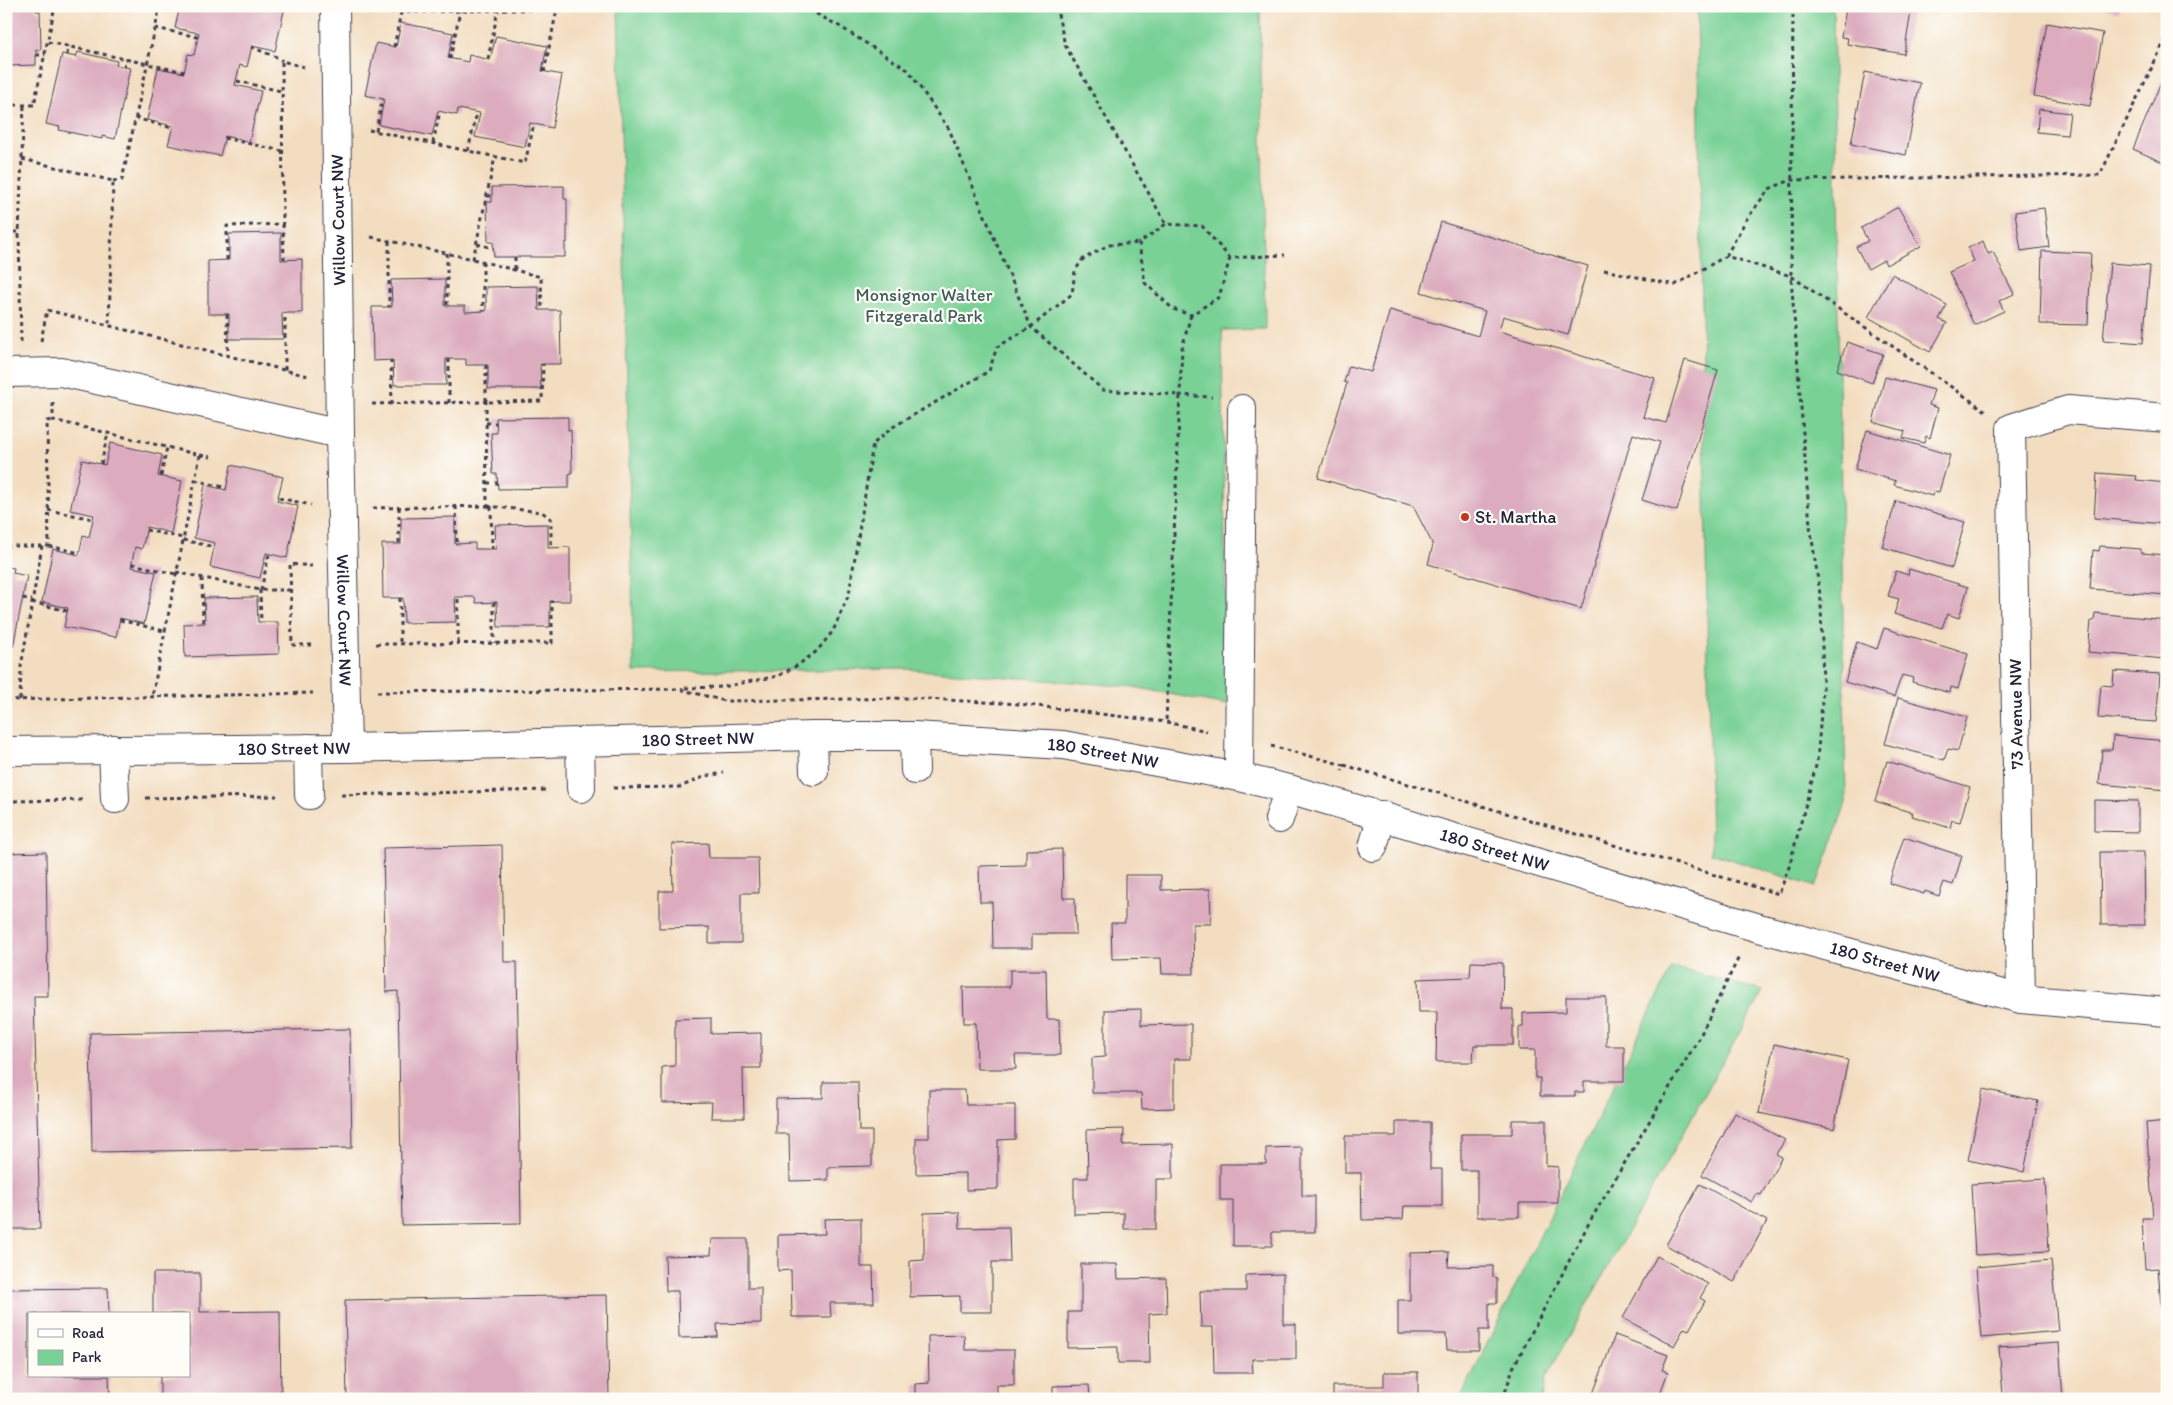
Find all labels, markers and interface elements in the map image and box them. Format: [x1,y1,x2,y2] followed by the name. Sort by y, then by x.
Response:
[326,154,350,286] street label: Willow Court NW
[856,284,993,327] park label: Monsignor Walter Fitzgerald Park
[1475,506,1557,528] place label: St. Martha
[1459,511,1471,523] marker: St. Martha
[332,554,357,686] street label: Willow Court NW
[2004,658,2028,770] street label: 73 Avenue NW
[641,727,754,751] street label: 180 Street NW
[1047,733,1160,773] street label: 180 Street NW
[238,737,350,760] street label: 180 Street NW
[1437,823,1552,876] street label: 180 Street NW
[1827,937,1942,987] street label: 180 Street NW
[28,1312,190,1378] legend
[72,1324,105,1342] text: Road
[72,1348,102,1366] text: Park

